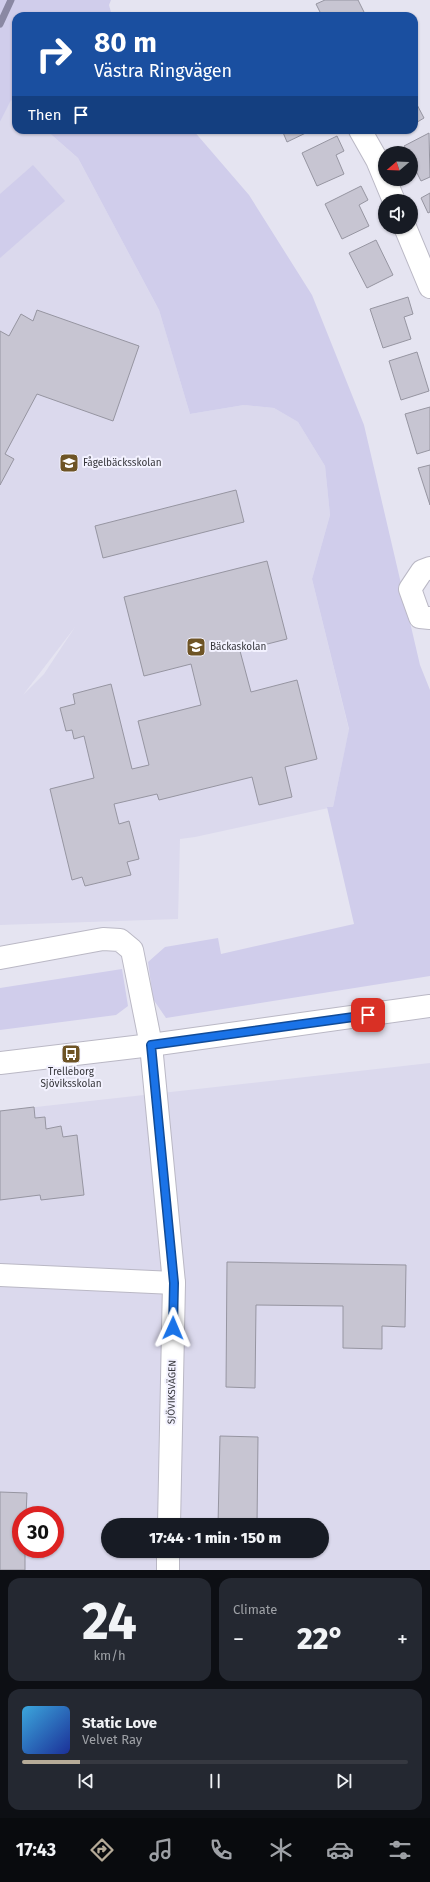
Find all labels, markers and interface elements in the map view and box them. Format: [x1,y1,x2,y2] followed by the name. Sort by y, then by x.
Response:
[94,26,157,59] text: 80 m
[28,28,80,80] icon: right
[94,60,232,82] text: Västra Ringvägen
[70,104,92,126] icon: arrive
[28,106,62,124] text: Then
[378,146,418,186] north arrow
[378,146,418,234] map controls
[378,194,418,234] button: sound
[58,452,80,474] school or university icon: Fågelbäcksskolan
[83,456,162,469] place label: Fågelbäcksskolan
[185,636,207,658] school or university icon: Bäckaskolan
[210,641,266,653] place label: Bäckaskolan
[351,998,385,1032] pin
[357,1004,379,1026] icon: arrive
[60,1043,82,1065] bus stop icon: Trelleborg Sjöviksskolan
[40,1066,102,1090] place label: Trelleborg Sjöviksskolan
[152,1307,194,1349] position arrow
[163,1360,179,1424] street label: SJÖVIKSVÄGEN
[12,1506,64,1558] speed limit sign: 30
[149,1529,281,1547] text: 17:44 · 1 min · 150 m
[82,1590,137,1653] text: 24
[233,1602,277,1617] text: Climate
[297,1621,344,1657] text: 22°
[233,1626,244,1653] text: −
[397,1626,408,1653] text: +
[93,1648,126,1663] text: km/h
[82,1714,157,1732] text: Static Love
[82,1732,142,1747] text: Velvet Ray
[75,1770,97,1792] icon: previous
[204,1770,226,1792] icon: pause
[333,1770,355,1792] icon: next
[88,1836,116,1864] icon: directions
[147,1836,175,1864] icon: music
[207,1836,235,1864] icon: phone
[267,1836,295,1864] icon: climate
[326,1836,354,1864] icon: car
[386,1836,414,1864] icon: filters
[16,1839,56,1861] text: 17:43

